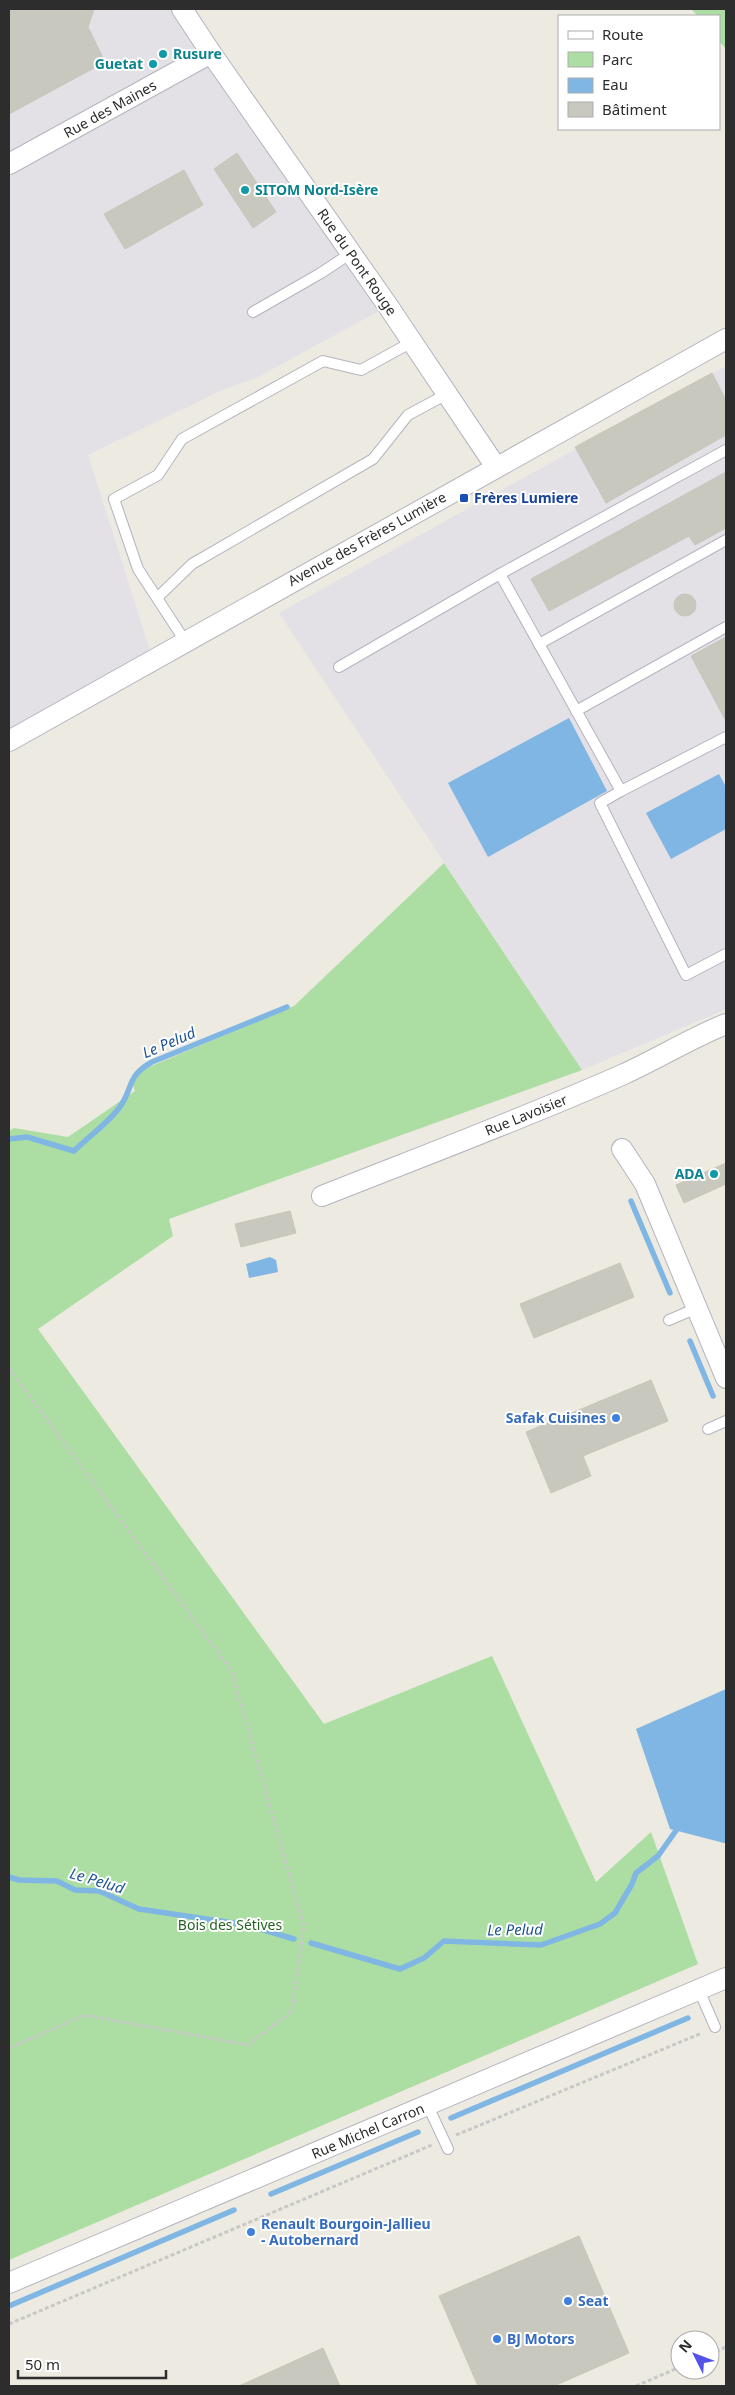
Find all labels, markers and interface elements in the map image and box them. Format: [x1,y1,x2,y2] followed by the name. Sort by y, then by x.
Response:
[558,15,720,130] legend
[602,24,644,44] text: Route
[173,44,222,63] place label: Rusure
[157,48,169,60] marker: Rusure
[602,49,633,69] text: Parc
[95,54,143,73] place label: Guetat
[147,58,159,70] marker: Guetat
[602,74,628,94] text: Eau
[60,75,160,142] street label: Rue des Maines
[602,99,667,119] text: Bâtiment
[255,180,378,199] place label: SITOM Nord-Isère
[239,184,251,196] marker: SITOM Nord-Isère
[313,204,402,319] street label: Rue du Pont Rouge
[284,487,449,590] street label: Avenue des Frères Lumière
[474,488,578,507] place label: Frères Lumiere
[458,492,470,504] marker: Frères Lumiere
[139,1022,198,1062] water label: Le Pelud
[482,1089,570,1140] street label: Rue Lavoisier
[675,1164,704,1183] place label: ADA
[708,1168,720,1180] marker: ADA
[506,1408,606,1427] place label: Safak Cuisines
[610,1412,622,1424] marker: Safak Cuisines
[68,1862,127,1898] water label: Le Pelud
[178,1915,282,1934] park label: Bois des Sétives
[487,1919,543,1939] water label: Le Pelud
[308,2098,427,2163] street label: Rue Michel Carron
[261,2214,431,2249] place label: Renault Bourgoin-Jallieu - Autobernard
[245,2226,257,2238] marker: Renault Bourgoin-Jallieu - Autobernard
[578,2291,609,2310] place label: Seat
[562,2295,574,2307] marker: Seat
[507,2329,575,2348] place label: BJ Motors
[670,2330,720,2380] north arrow
[491,2333,503,2345] marker: BJ Motors
[674,2335,696,2357] text: N
[18,2348,165,2380] scale bar
[25,2354,60,2374] text: 50 m

